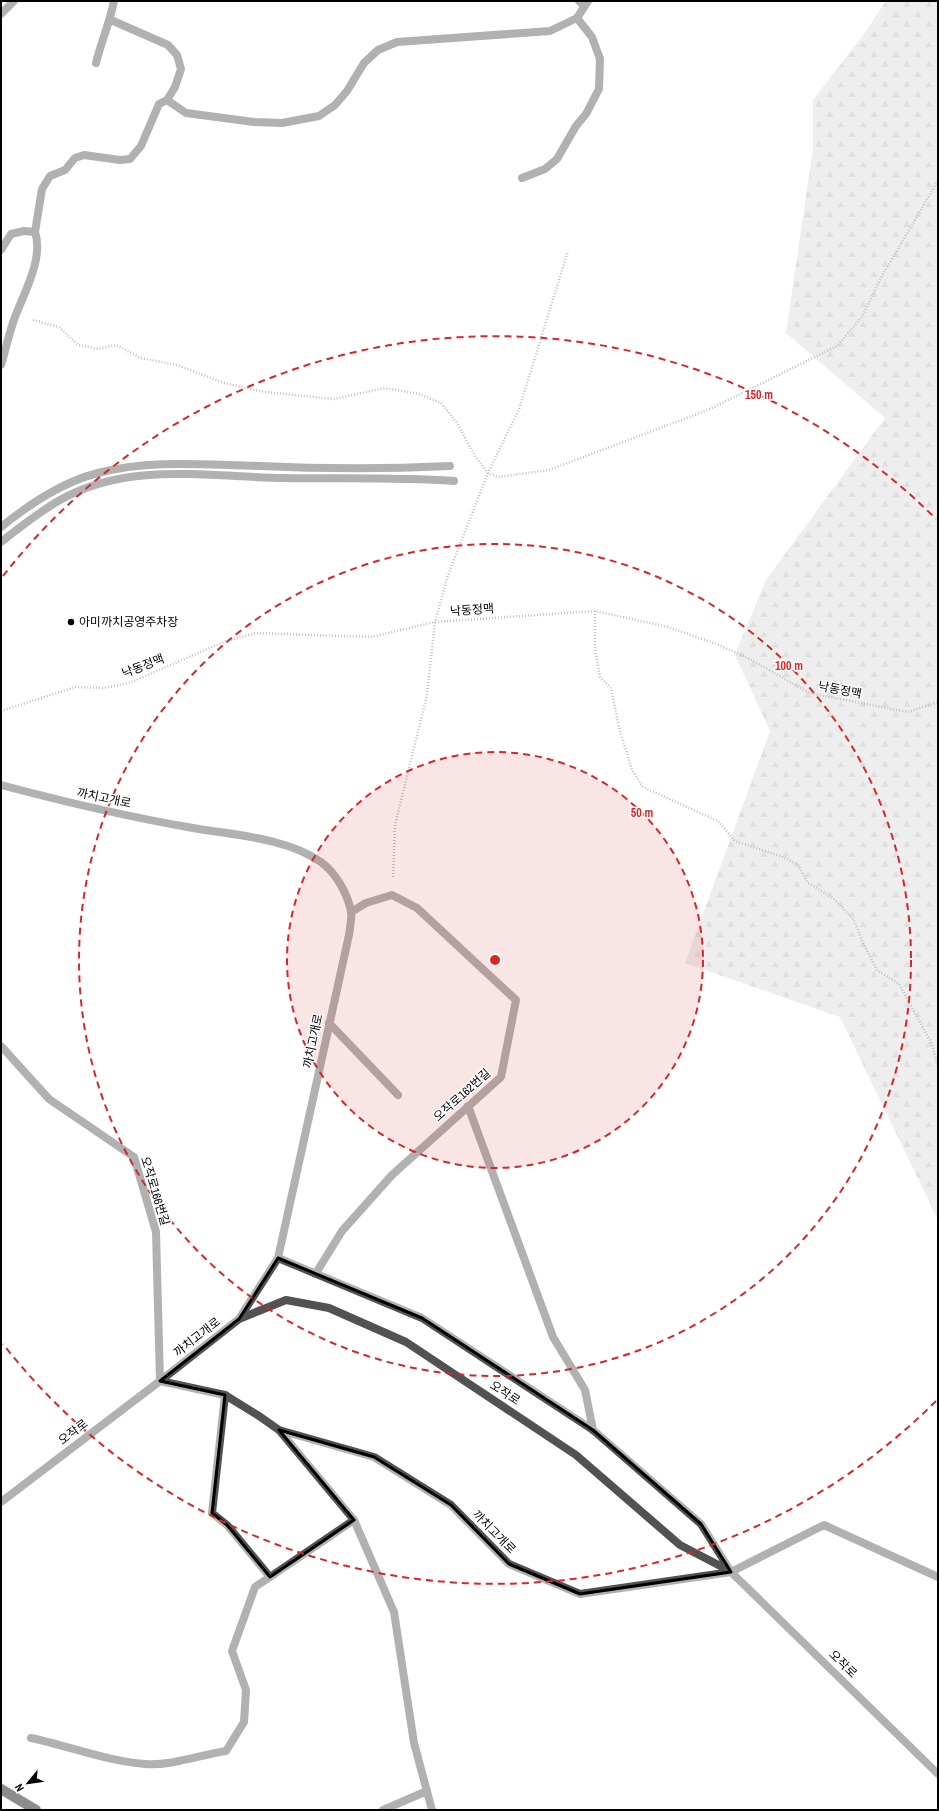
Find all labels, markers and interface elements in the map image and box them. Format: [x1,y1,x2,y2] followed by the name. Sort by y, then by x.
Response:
[745,387,773,403] text: 150 m
[449,600,495,620] street label: 낙동정맥
[79,614,178,630] place label: 아미까치공영주차장
[66,617,76,627] marker: 아미까치공영주차장
[120,651,166,681] street label: 낙동정맥
[775,658,803,674] text: 100 m
[817,678,863,702] street label: 낙동정맥
[75,784,133,812] street label: 까치고개로
[631,805,653,821] text: 50 m
[488,953,502,967] centre of rings
[299,1012,327,1070] street label: 까치고개로
[430,1065,494,1125] street label: 오작로162번길
[137,1154,173,1228] street label: 오작로166번길
[170,1314,224,1360] street label: 까치고개로
[487,1377,523,1409] street label: 오작로
[55,1416,91,1448] street label: 오작로
[469,1507,519,1557] street label: 까치고개로
[826,1647,860,1681] street label: 오작로
[8,1763,48,1803] north arrow
[12,1782,27,1794] text: N

